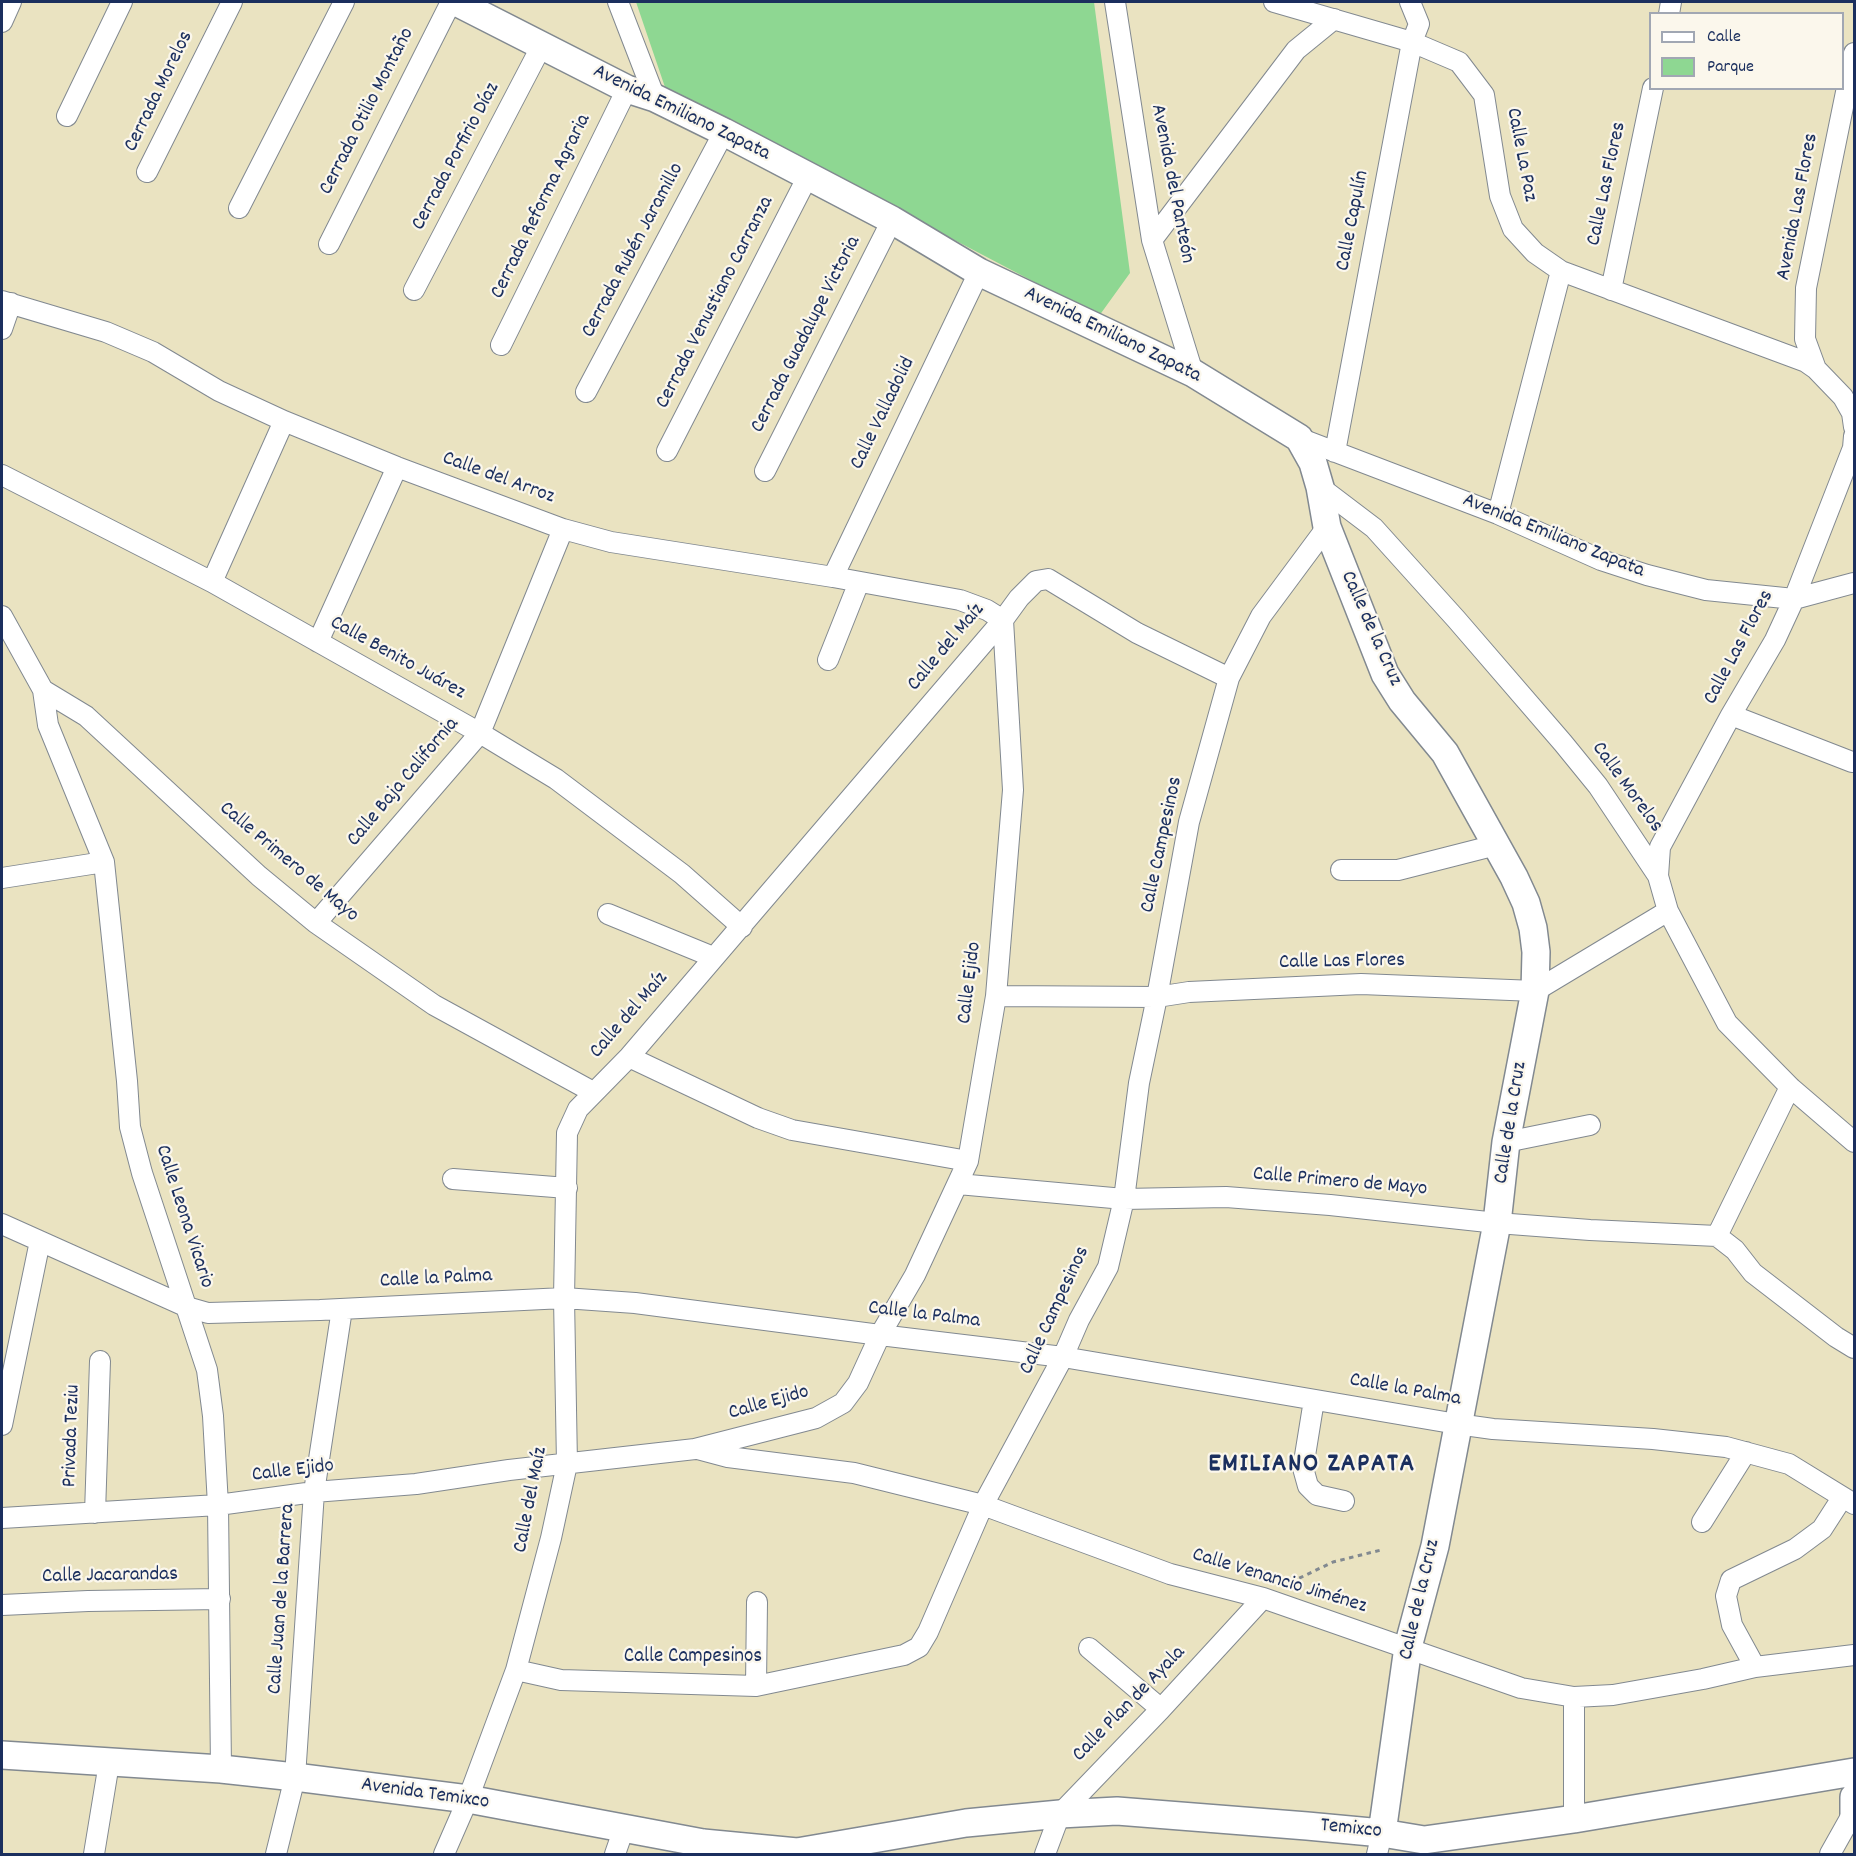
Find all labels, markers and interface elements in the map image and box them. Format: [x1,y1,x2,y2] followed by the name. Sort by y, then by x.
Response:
[1649,12,1844,90] legend
[315,24,421,200] street label: Cerrada Otilio Montaño
[1707,25,1741,50] text: Calle
[120,27,200,157] street label: Cerrada Morelos
[1707,55,1754,80] text: Parque
[588,60,774,168] street label: Avenida Emiliano Zapata
[407,79,507,235] street label: Cerrada Porfirio Díaz
[1143,102,1199,266] street label: Avenida del Panteón
[1499,106,1541,204] street label: Calle La Paz
[486,111,598,303] street label: Cerrada Reforma Agraria
[1583,120,1633,248] street label: Calle Las Flores
[1772,131,1826,283] street label: Avenida Las Flores
[577,159,691,343] street label: Cerrada Rubén Jaramillo
[1332,169,1376,273] street label: Calle Capulín
[651,193,781,413] street label: Cerrada Venustiano Carranza
[746,232,868,438] street label: Cerrada Guadalupe Victoria
[1019,282,1205,390] street label: Avenida Emiliano Zapata
[846,354,922,474] street label: Calle Valladolid
[438,447,558,511] street label: Calle del Arroz
[1458,489,1648,585] street label: Avenida Emiliano Zapata
[1333,568,1407,690] street label: Calle de la Cruz
[1699,586,1781,710] street label: Calle Las Flores
[903,599,991,697] street label: Calle del Maíz
[325,611,469,707] street label: Calle Benito Juárez
[343,713,465,853] street label: Calle Baja California
[1585,738,1667,838] street label: Calle Morelos
[1136,775,1190,915] street label: Calle Campesinos
[213,797,363,929] street label: Calle Primero de Mayo
[953,941,989,1025] street label: Calle Ejido
[1279,949,1405,977] street label: Calle Las Flores
[585,967,675,1065] street label: Calle del Maíz
[1490,1060,1534,1186] street label: Calle de la Cruz
[148,1142,218,1292] street label: Calle Leona Vicario
[1252,1163,1428,1203] street label: Calle Primero de Mayo
[1015,1243,1097,1379] street label: Calle Campesinos
[379,1264,493,1296] street label: Calle la Palma
[867,1297,981,1335] street label: Calle la Palma
[1347,1369,1463,1413] street label: Calle la Palma
[726,1381,812,1427] street label: Calle Ejido
[59,1384,87,1488] street label: Privada Teziu
[509,1445,555,1555] street label: Calle del Maíz
[1208,1450,1416,1482] district label: EMILIANO ZAPATA
[251,1454,335,1490] street label: Calle Ejido
[264,1503,302,1695] street label: Calle Juan de la Barrera
[1395,1537,1447,1663] street label: Calle de la Cruz
[1189,1543,1369,1621] street label: Calle Venancio Jiménez
[42,1563,178,1591] street label: Calle Jacarandas
[1068,1642,1192,1768] street label: Calle Plan de Ayala
[624,1645,762,1671] street label: Calle Campesinos
[359,1774,491,1816] street label: Avenida Temixco
[1319,1814,1383,1846] street label: Temixco

